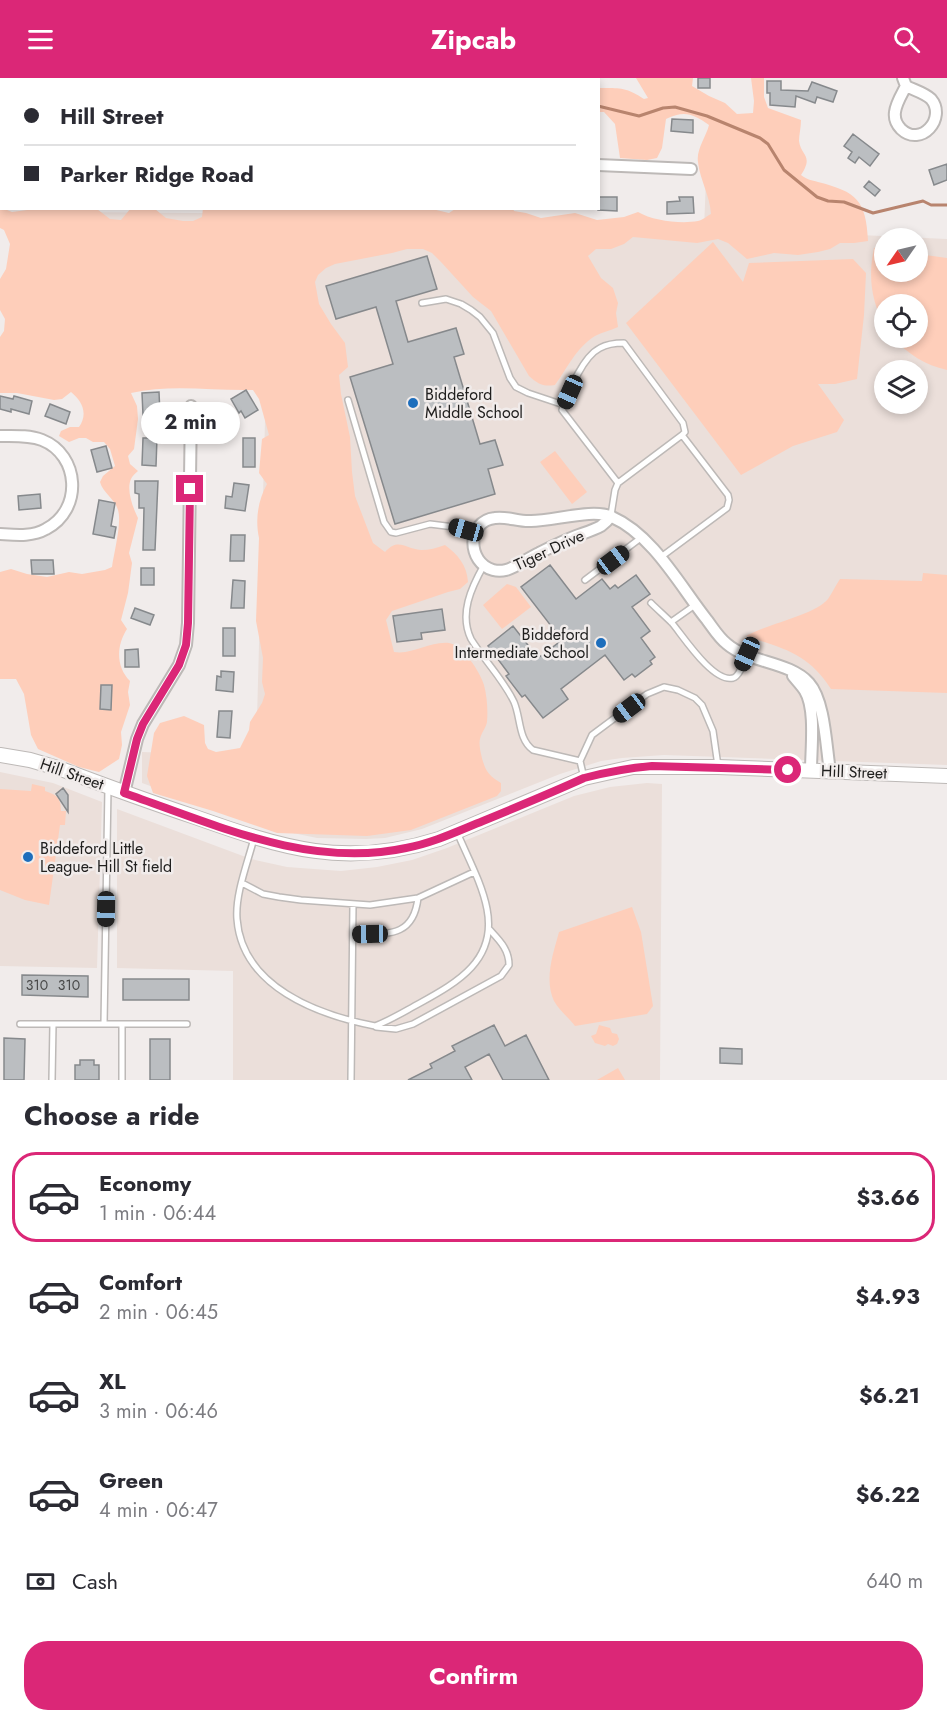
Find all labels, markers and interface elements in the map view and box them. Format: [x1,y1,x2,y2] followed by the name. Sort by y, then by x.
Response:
[431,20,516,59] text: Zipcab
[24,23,57,56] icon: menu
[890,23,923,56] icon: search
[60,100,164,132] text: Hill Street
[60,158,254,190] text: Parker Ridge Road
[874,228,928,282] north arrow
[874,228,928,414] map controls
[874,294,928,348] button: locate
[874,360,928,414] button: layers
[554,372,586,412] car
[425,383,523,424] place label: Biddeford Middle School
[406,396,420,410] marker: Biddeford Middle School
[140,402,240,444] callout: 2 min
[164,408,217,437] text: 2 min
[176,475,203,502] route end
[446,516,486,544] car
[510,524,588,576] street label: Tiger Drive
[593,542,633,578] car
[455,623,589,664] place label: Biddeford Intermediate School
[731,634,763,674] car
[594,636,608,650] marker: Biddeford Intermediate School
[609,690,649,726] car
[37,752,107,796] street label: Hill Street
[774,756,801,783] route start
[821,759,888,785] street label: Hill Street
[40,837,172,878] place label: Biddeford Little League- Hill St field
[21,850,35,864] marker: Biddeford Little League- Hill St field
[97,891,115,927] car
[352,925,388,943] car
[26,975,48,995] house number: 310
[58,975,80,995] house number: 310
[24,1096,199,1135] text: Choose a ride
[99,1167,191,1199] text: Economy
[27,1170,81,1224] icon: car
[856,1181,920,1213] text: $3.66
[99,1199,216,1228] text: 1 min · 06:44
[99,1266,182,1298] text: Comfort
[27,1269,81,1323] icon: car
[855,1280,920,1312] text: $4.93
[99,1298,218,1327] text: 2 min · 06:45
[99,1365,126,1397] text: XL
[27,1368,81,1422] icon: car
[859,1379,920,1411] text: $6.21
[99,1397,218,1426] text: 3 min · 06:46
[99,1464,163,1496] text: Green
[27,1467,81,1521] icon: car
[856,1478,920,1510] text: $6.22
[99,1496,218,1525] text: 4 min · 06:47
[24,1565,57,1598] icon: cash
[72,1565,118,1597] text: Cash
[866,1567,923,1596] text: 640 m
[24,1641,923,1710] button: Confirm

